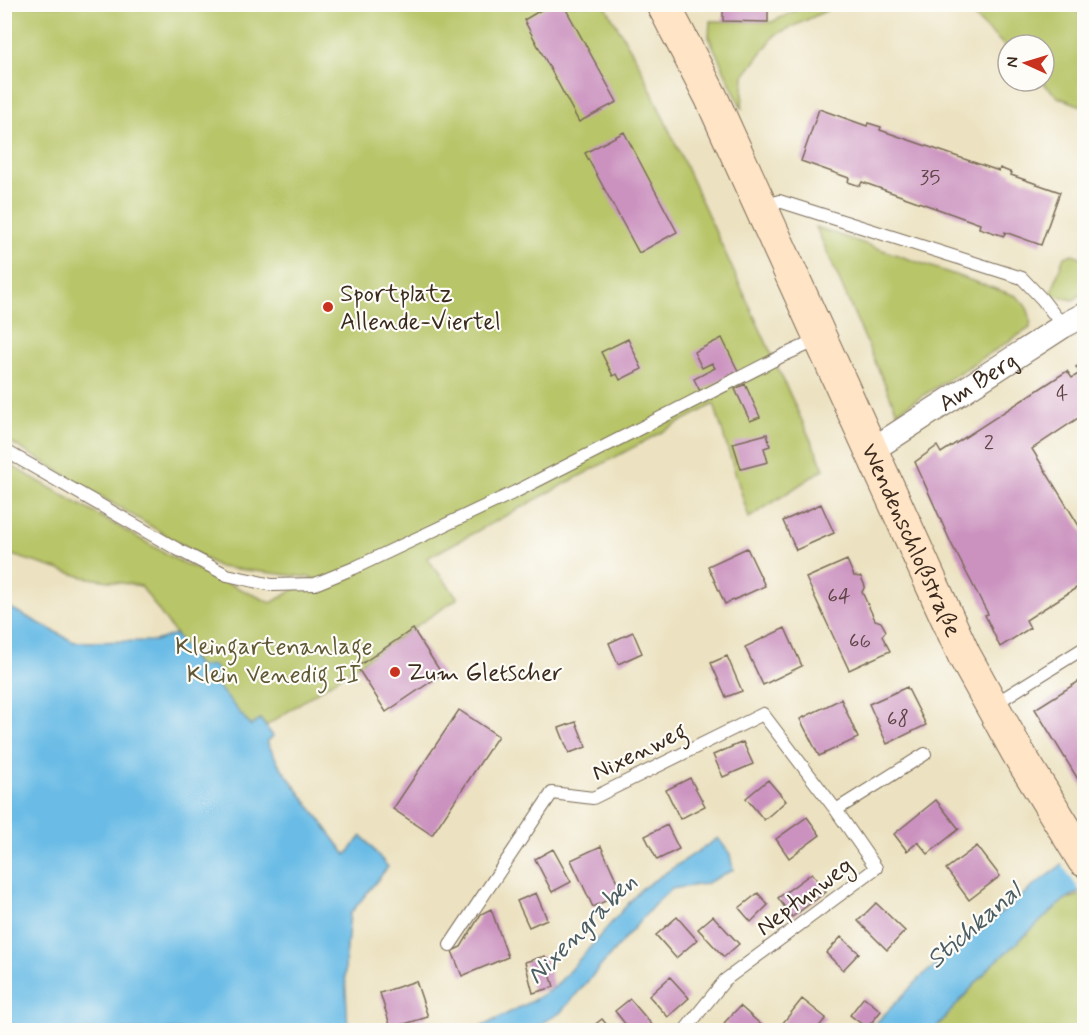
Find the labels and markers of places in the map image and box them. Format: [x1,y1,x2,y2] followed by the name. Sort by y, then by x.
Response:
[340,279,501,338] place label: Sportplatz Allende-Viertel
[321,300,335,314] marker: Sportplatz Allende-Viertel
[407,658,563,689] place label: Zum Gletscher
[388,665,402,679] marker: Zum Gletscher

